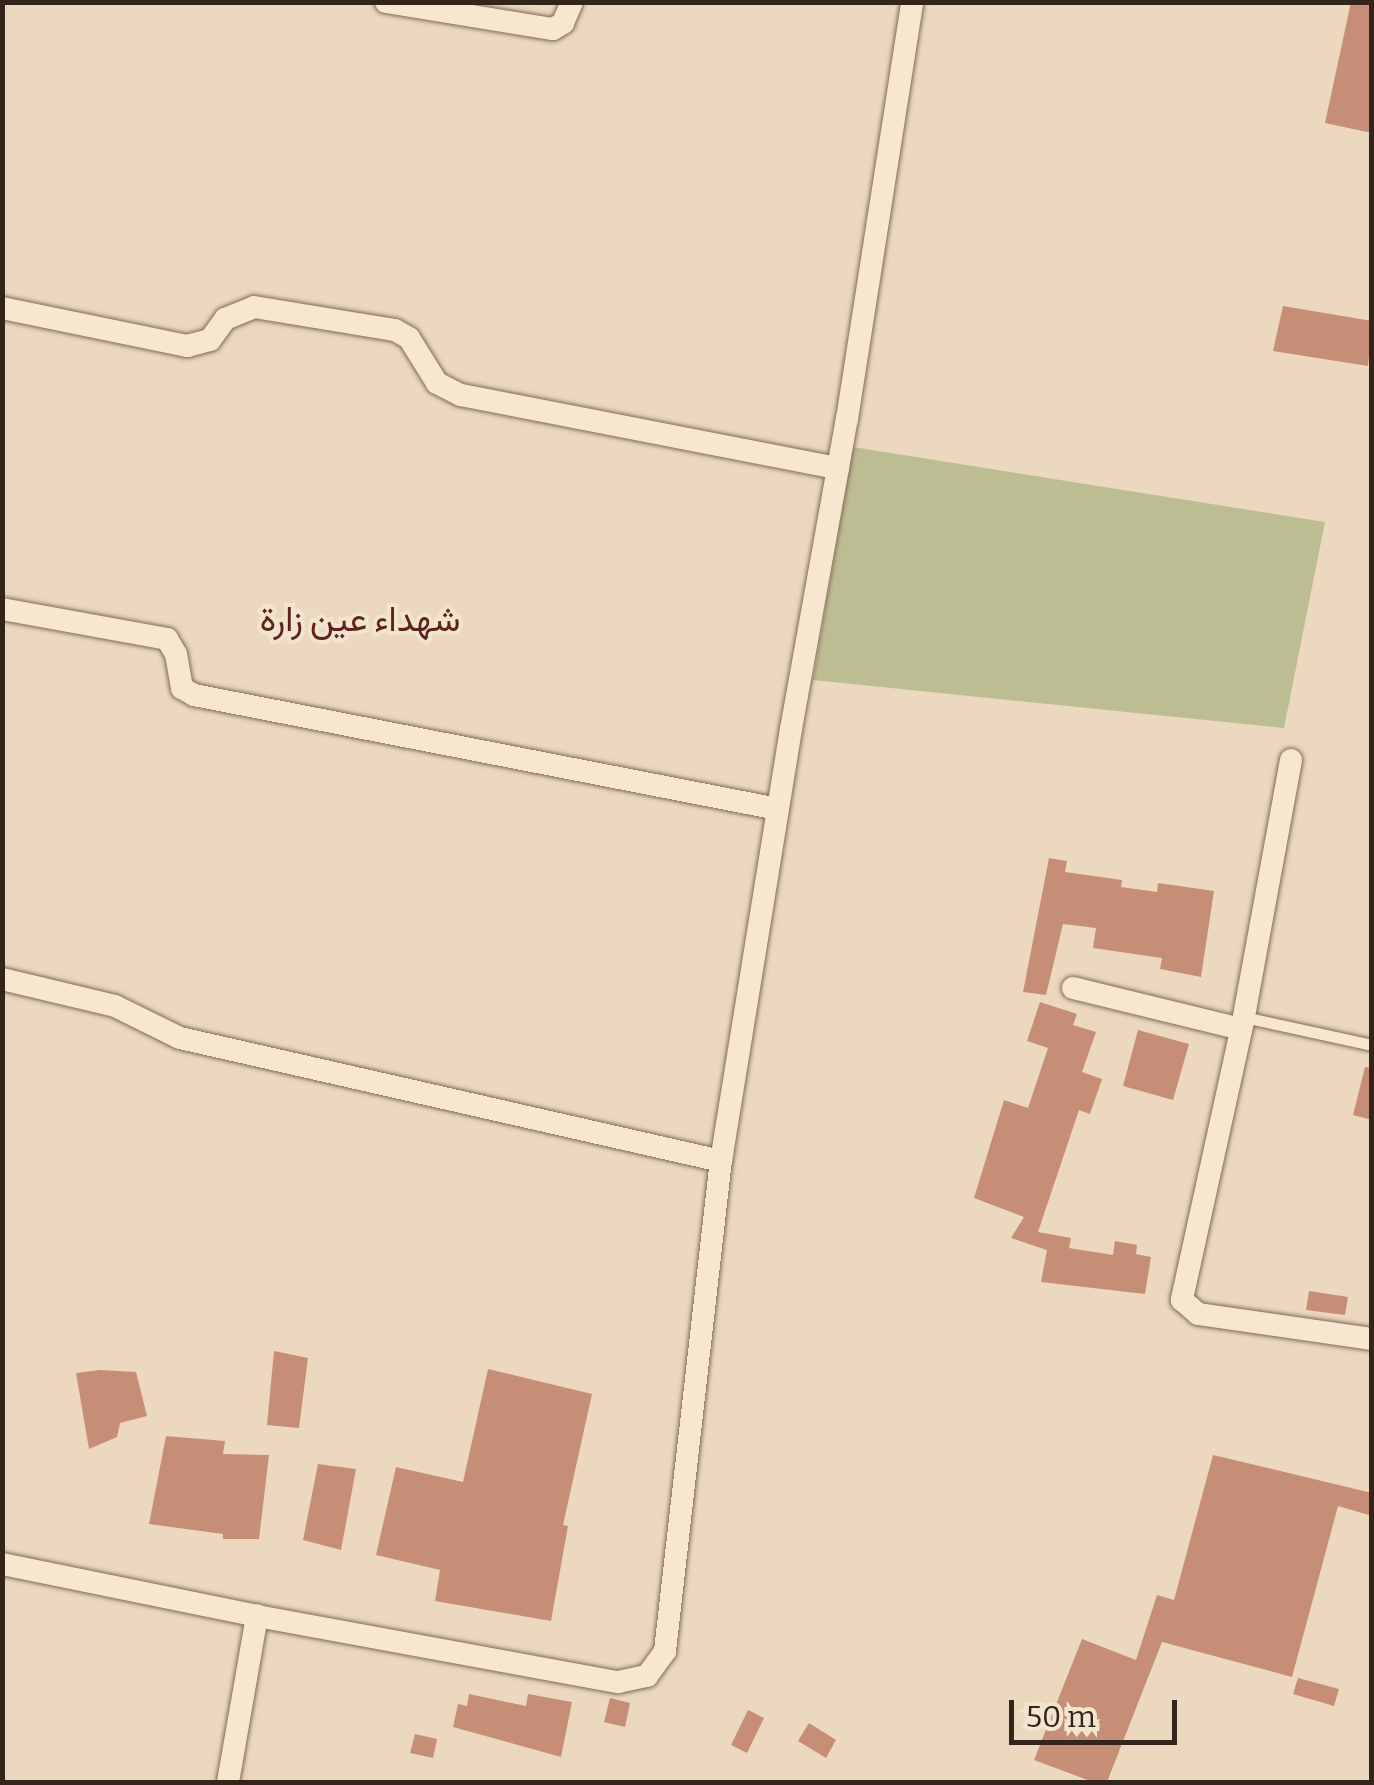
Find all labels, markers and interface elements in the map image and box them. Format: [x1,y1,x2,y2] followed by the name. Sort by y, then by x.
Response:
[260,598,460,640] district label: شهداء عين زارة
[1014,1680,1182,1742] scale bar
[1026,1699,1096,1735] text: 50 m

